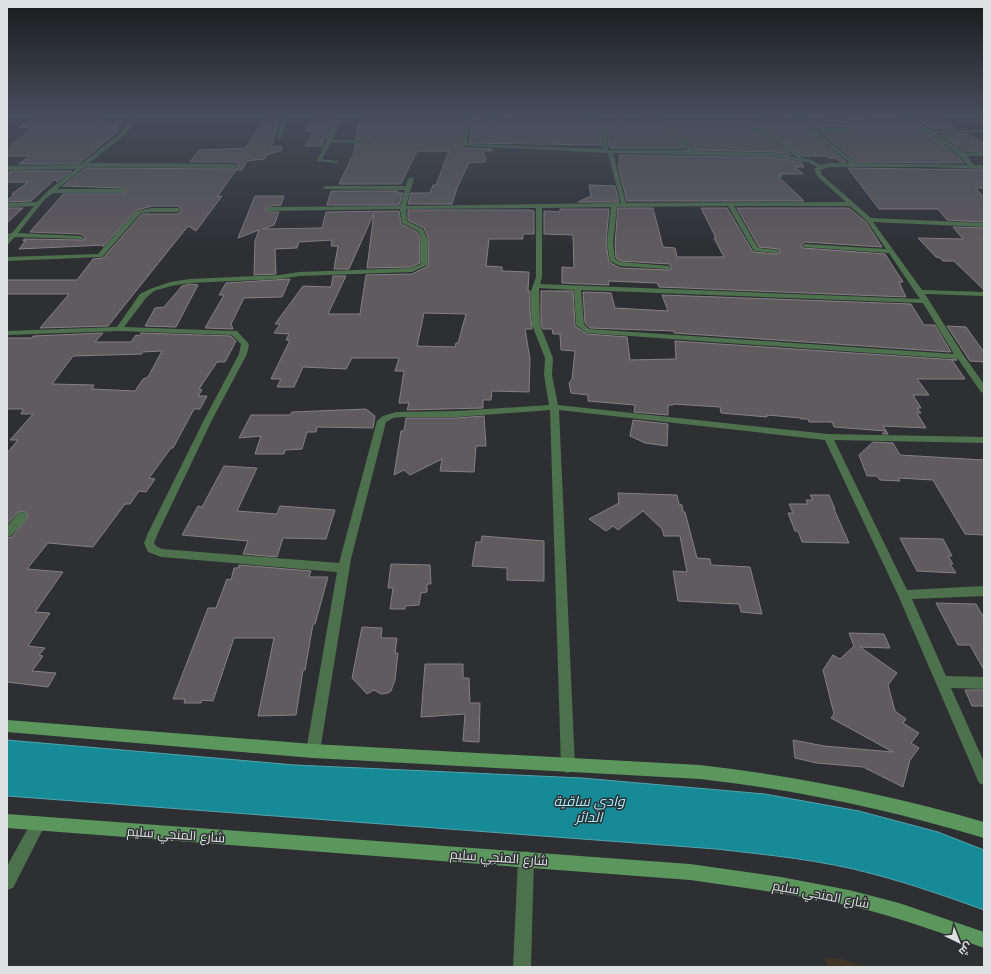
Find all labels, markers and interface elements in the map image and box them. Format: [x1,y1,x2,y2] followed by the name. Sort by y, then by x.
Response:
[553,792,626,826] water label: وادي ساقية الدائر
[126,823,226,848] street label: شارع المنجي سليم
[449,846,549,871] street label: شارع المنجي سليم
[770,877,871,914] street label: شارع المنجي سليم
[939,922,979,962] north arrow
[956,939,976,959] text: ش

